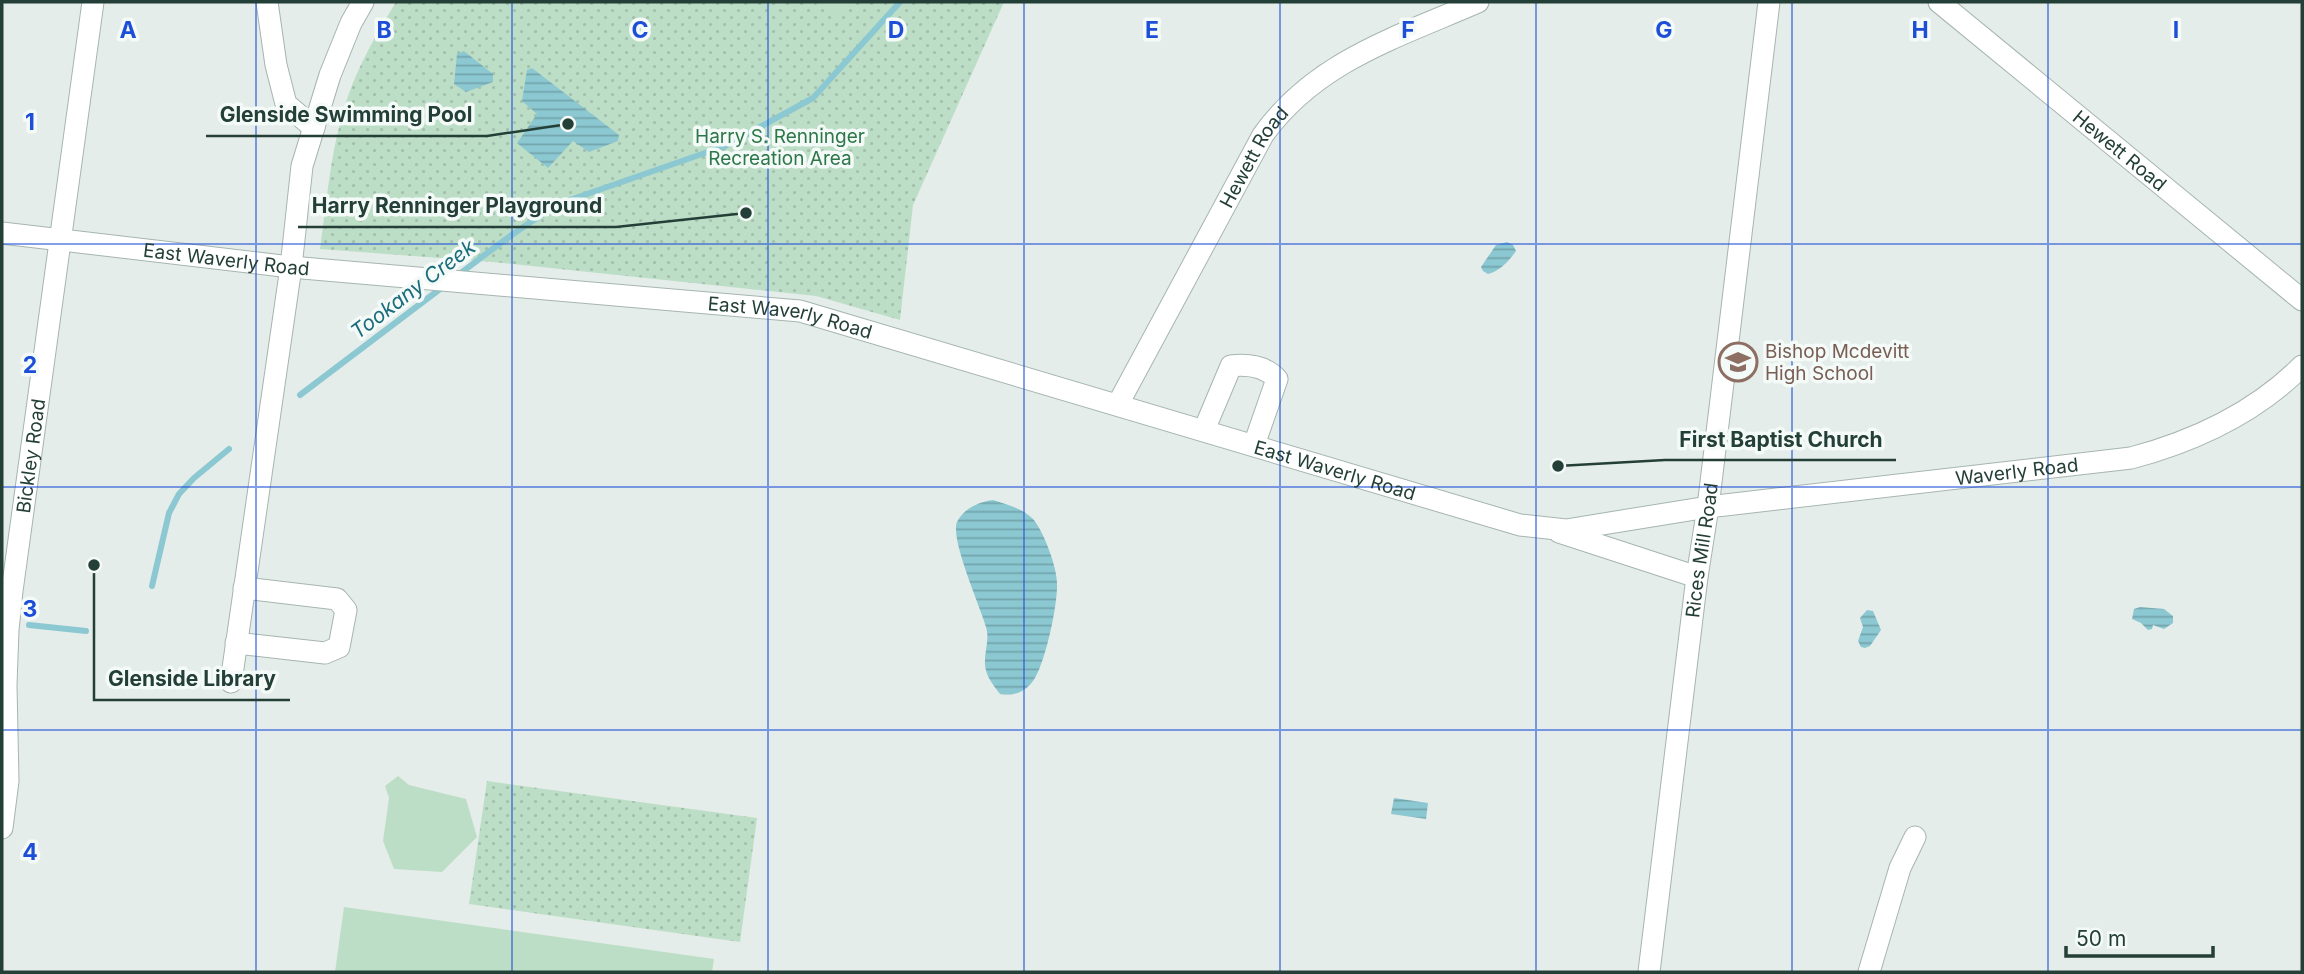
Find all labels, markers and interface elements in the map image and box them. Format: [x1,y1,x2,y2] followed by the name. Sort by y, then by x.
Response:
[119,16,137,44] text: A
[376,16,392,44] text: B
[631,16,649,44] text: C
[888,16,904,44] text: D
[1145,16,1159,44] text: E
[1401,16,1415,44] text: F
[1655,16,1673,44] text: G
[1911,16,1929,44] text: H
[2173,16,2179,44] text: I
[206,94,487,136] callout: Glenside Swimming Pool
[1215,101,1293,212] street label: Hewett Road
[220,102,472,127] text: Glenside Swimming Pool
[2068,105,2171,196] street label: Hewett Road
[25,108,35,136] text: 1
[695,125,865,170] park label: Harry S. Renninger Recreation Area
[298,185,616,227] callout: Harry Renninger Playground
[312,193,602,218] text: Harry Renninger Playground
[346,234,481,344] water label: Tookany Creek
[142,238,311,280] street label: East Waverly Road
[707,292,875,343] street label: East Waverly Road
[1765,340,1909,385] place label: Bishop Mcdevitt High School
[1717,341,1759,383] school or university icon: Bishop Mcdevitt High School
[23,351,37,379] text: 2
[11,397,50,515] street label: Bickley Road
[1665,418,1896,460] callout: First Baptist Church
[1679,427,1883,452] text: First Baptist Church
[1252,435,1418,505] street label: East Waverly Road
[1954,453,2079,490] street label: Waverly Road
[1681,481,1722,619] street label: Rices Mill Road
[23,595,37,623] text: 3
[94,658,290,700] callout: Glenside Library
[108,666,276,691] text: Glenside Library
[22,838,38,866] text: 4
[2066,914,2213,958] scale bar
[2076,926,2126,951] text: 50 m

